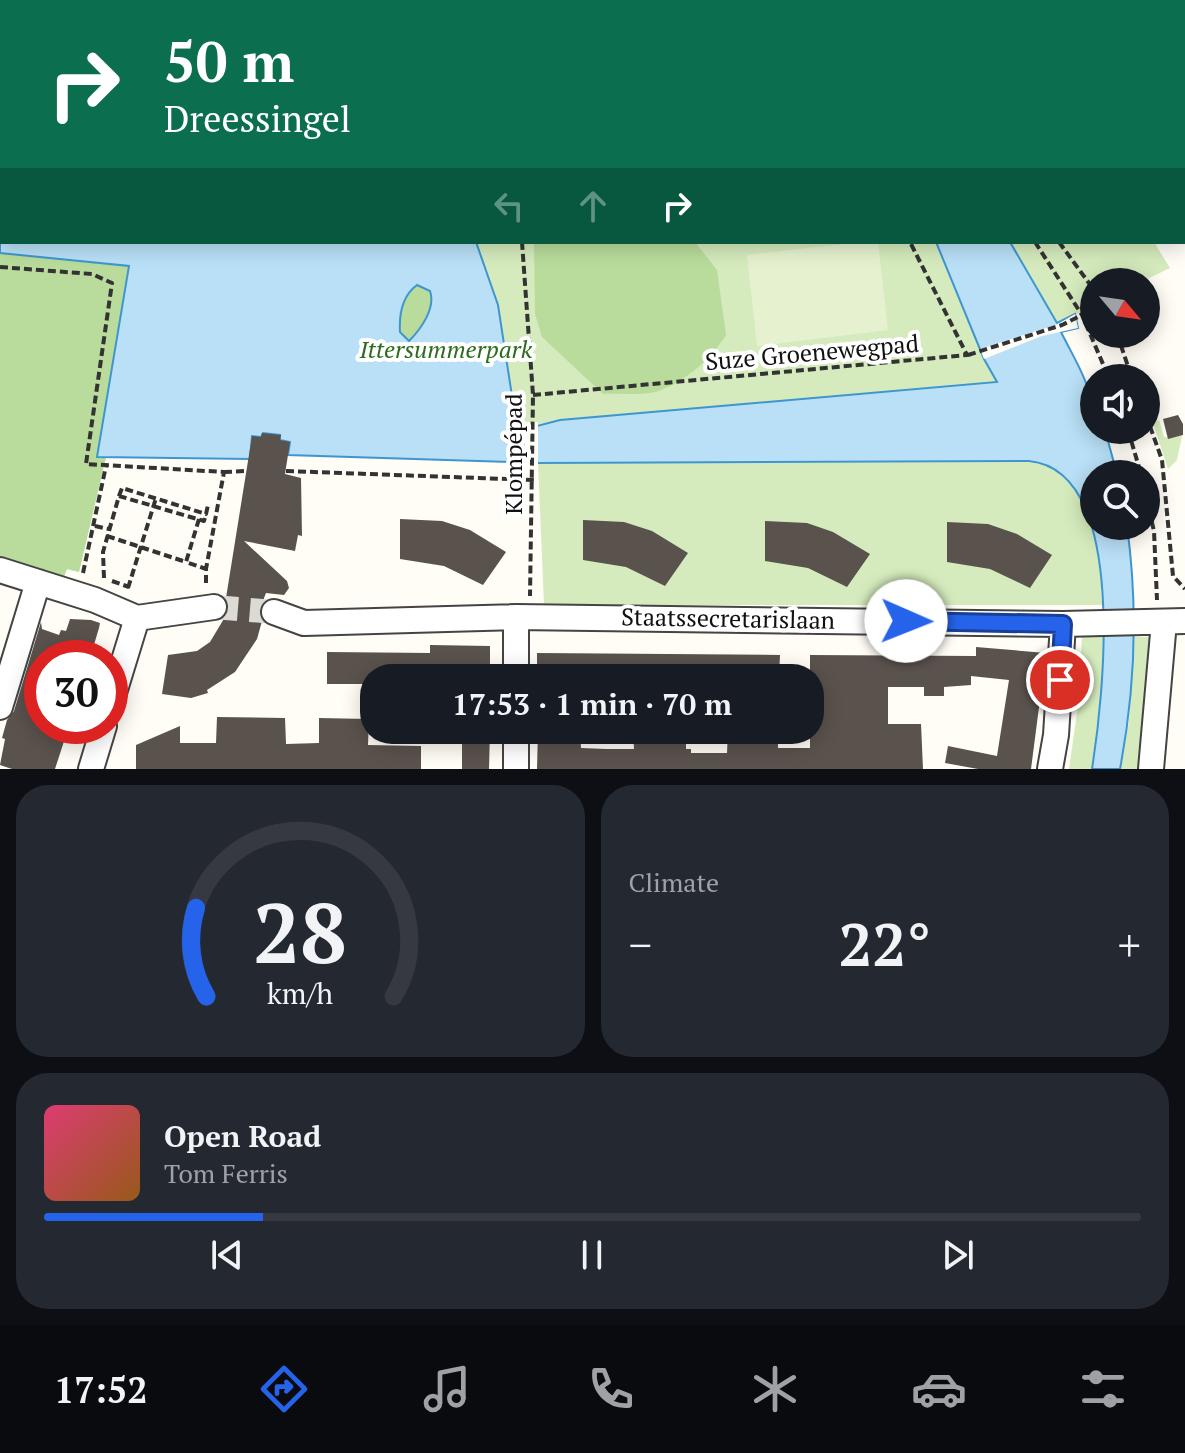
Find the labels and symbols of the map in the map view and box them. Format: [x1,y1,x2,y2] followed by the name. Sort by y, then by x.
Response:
[1080,268,1160,348] north arrow
[704,327,920,377] street label: Suze Groenewegpad
[359,333,533,365] park label: Ittersummerpark
[497,393,529,515] street label: Klompépad
[864,579,948,663] position arrow
[621,600,835,636] street label: Staatssecretarislaan
[24,640,128,744] speed limit sign: 30
[1026,646,1094,714] pin

